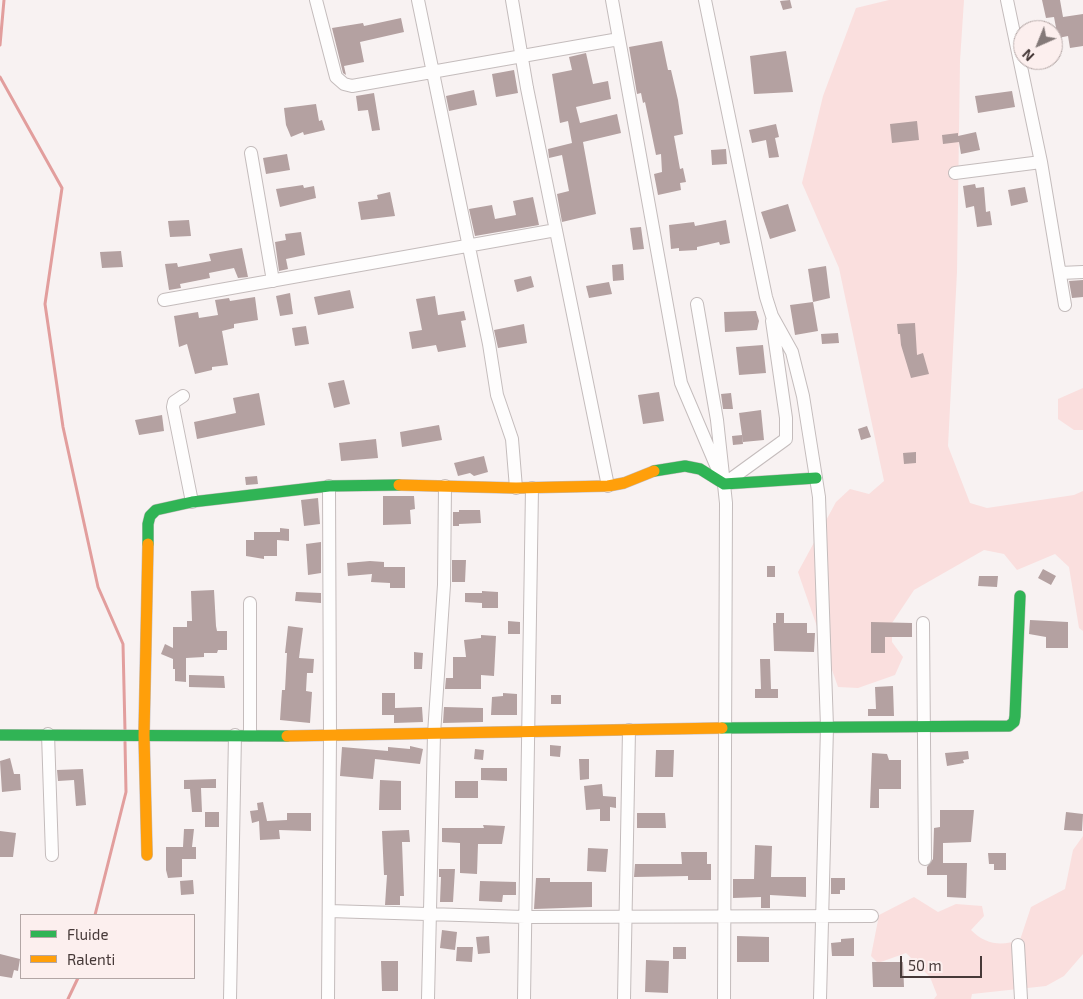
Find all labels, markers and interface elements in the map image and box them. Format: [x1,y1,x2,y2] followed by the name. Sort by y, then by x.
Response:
[1013,20,1063,70] north arrow
[1018,46,1037,65] text: N
[20,914,195,979] legend
[67,925,108,943] text: Fluide
[903,946,986,978] scale bar
[67,950,115,968] text: Ralenti
[908,956,942,974] text: 50 m

